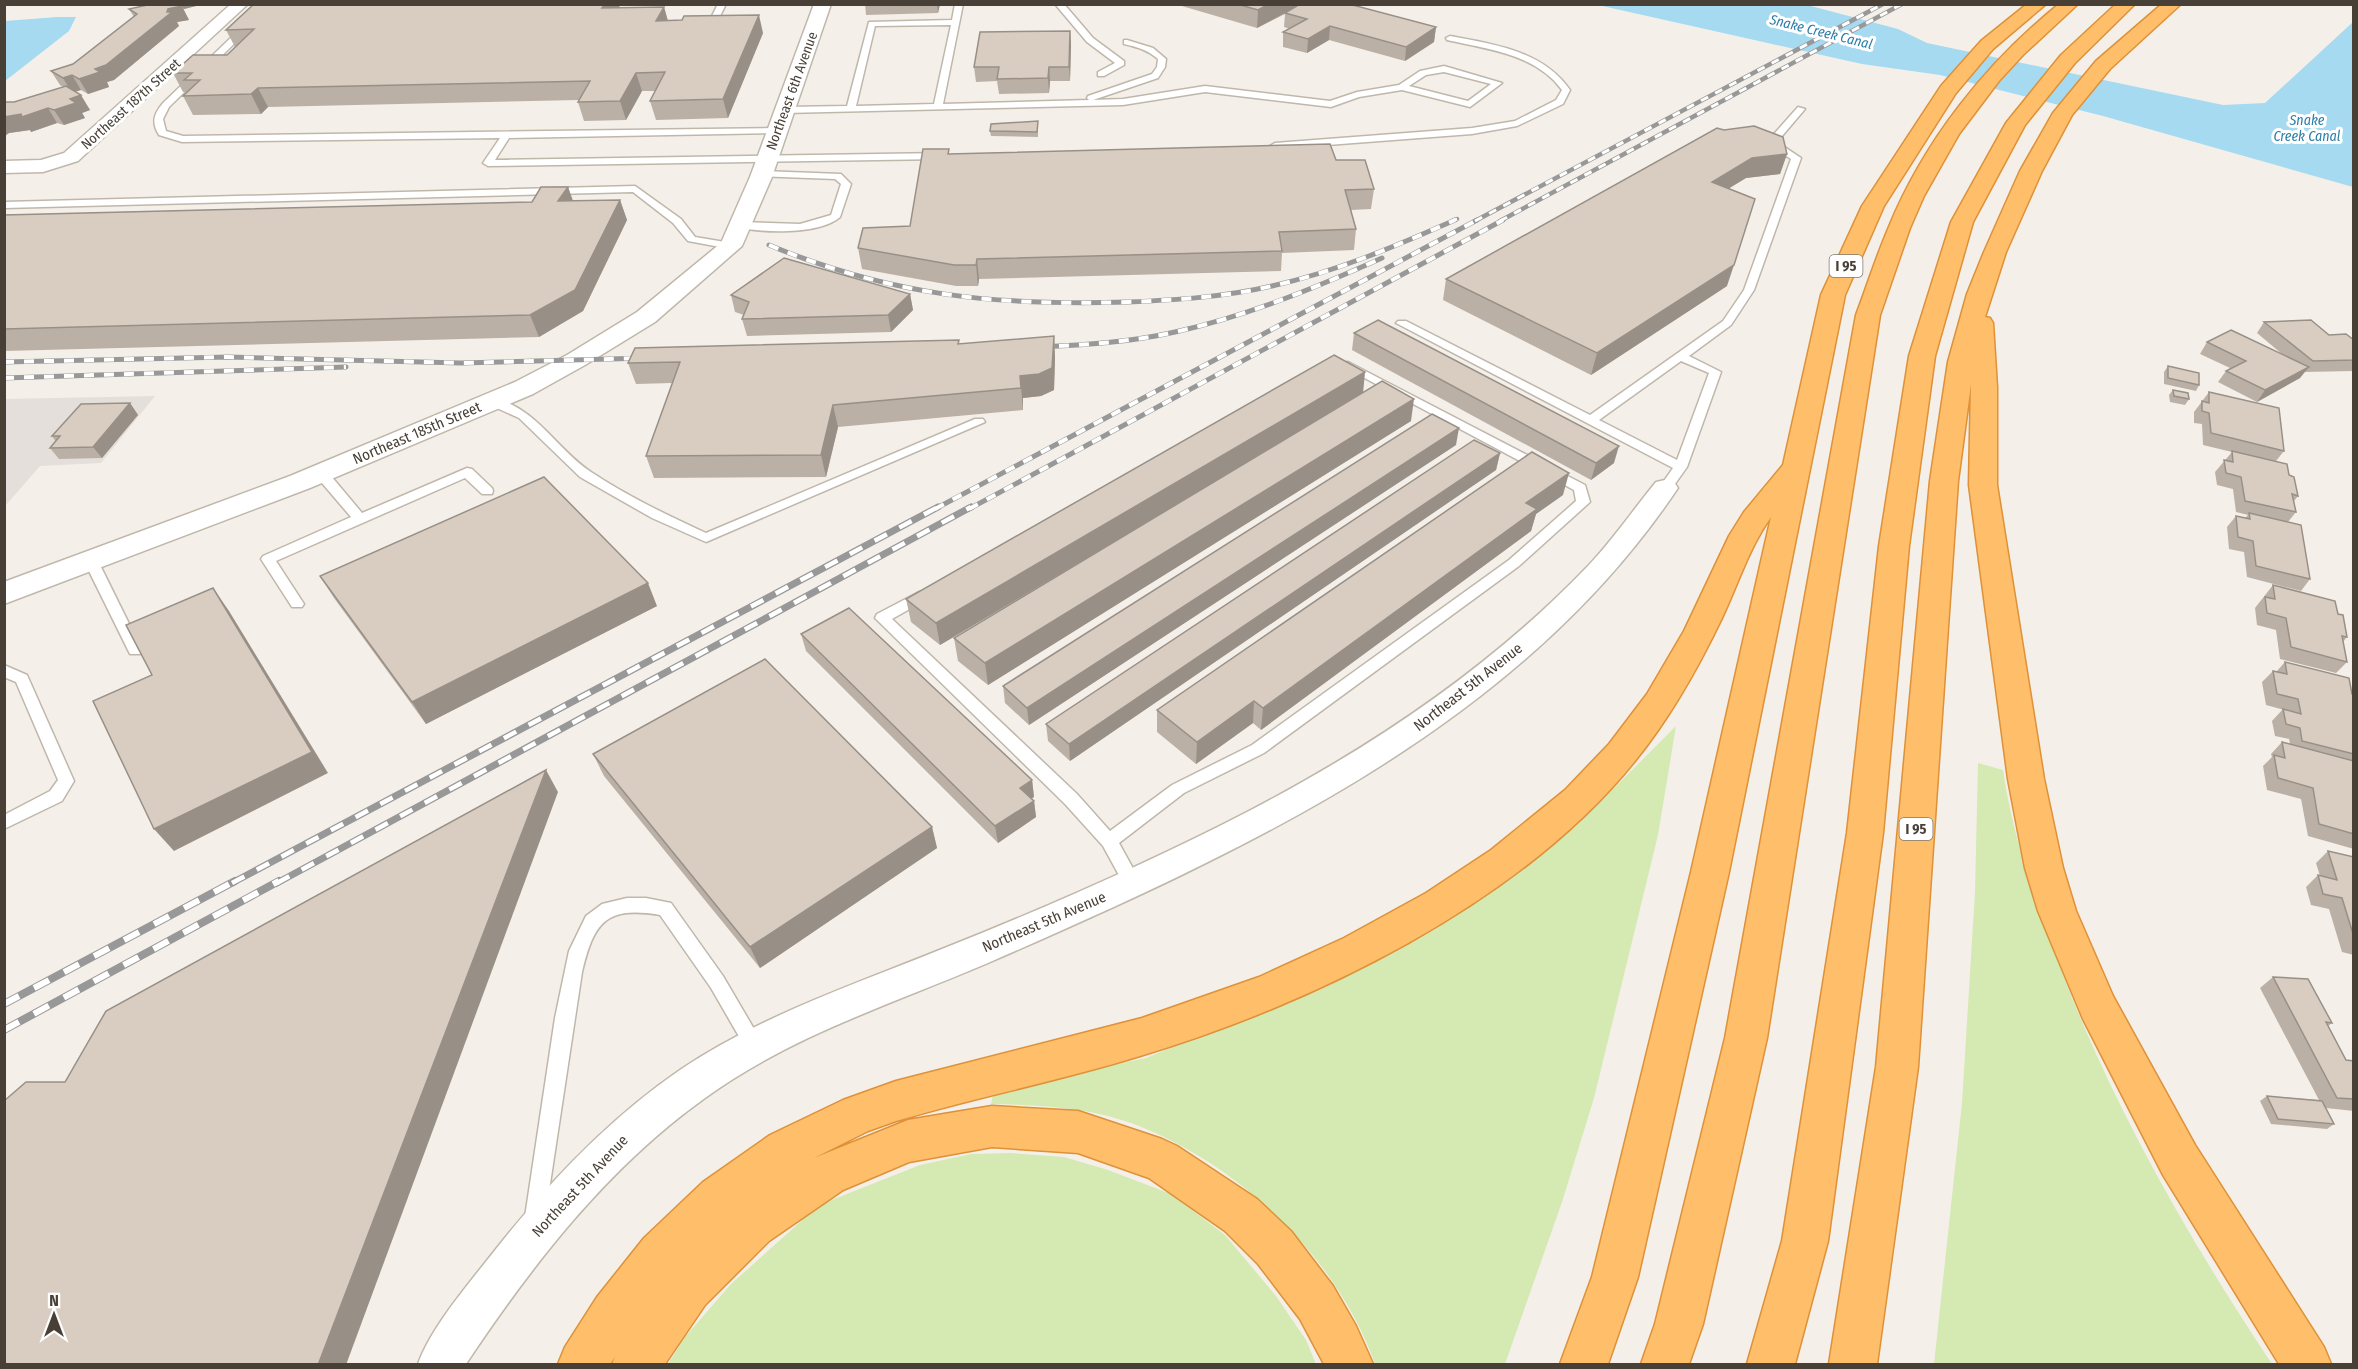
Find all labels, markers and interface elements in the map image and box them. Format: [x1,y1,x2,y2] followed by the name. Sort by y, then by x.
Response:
[1767,11,1874,53] water label: Snake Creek Canal
[763,30,821,152] street label: Northeast 6th Avenue
[78,55,184,153] street label: Northeast 187th Street
[2274,112,2341,145] water label: Snake Creek Canal
[1830,255,1862,277] road number: I 95
[350,398,484,468] street label: Northeast 185th Street
[1410,639,1526,735] street label: Northeast 5th Avenue
[1900,818,1932,840] road number: I 95
[979,888,1109,956] street label: Northeast 5th Avenue
[528,1131,632,1241] street label: Northeast 5th Avenue
[24,1285,84,1345] north arrow
[49,1291,59,1310] text: N

